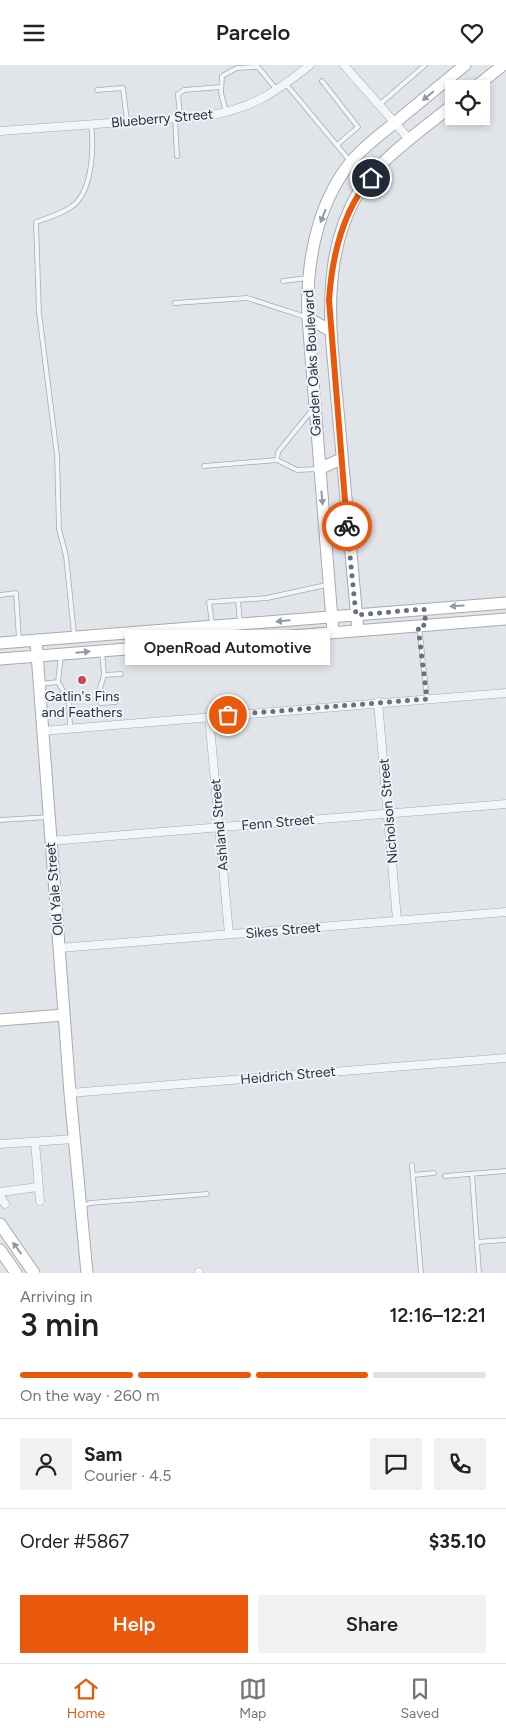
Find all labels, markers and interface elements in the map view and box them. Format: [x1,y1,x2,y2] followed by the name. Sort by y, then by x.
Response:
[20,19,48,47] icon: menu
[216,19,290,46] text: Parcelo
[458,19,486,47] icon: heart
[445,80,490,125] map controls
[445,80,490,125] button: locate
[421,90,434,101] one-way arrow
[110,106,214,131] street label: Blueberry Street
[350,157,392,199] pin
[357,164,385,192] icon: home
[319,209,327,224] one-way arrow
[300,289,325,437] street label: Garden Oaks Boulevard
[318,491,326,507] one-way arrow
[322,501,372,551] courier
[333,512,361,540] icon: bike
[449,603,465,611] one-way arrow
[274,617,290,625] one-way arrow
[126,630,330,665] callout: OpenRoad Automotive
[144,638,311,657] text: OpenRoad Automotive
[76,647,92,655] one-way arrow
[76,674,88,686] marker: Gatlin's Fins and Feathers
[42,688,122,721] place label: Gatlin's Fins and Feathers
[207,694,249,736] pin
[214,701,242,729] icon: bag
[375,758,402,864] street label: Nicholson Street
[207,778,232,872] street label: Ashland Street
[241,811,315,834] street label: Fenn Street
[42,842,67,936] street label: Old Yale Street
[245,919,321,942] street label: Sikes Street
[240,1063,336,1088] street label: Heidrich Street
[12,1242,23,1255] one-way arrow
[20,1287,92,1306] text: Arriving in
[390,1304,486,1327] text: 12:16–12:21
[20,1306,99,1344] text: 3 min
[20,1386,160,1405] text: On the way · 260 m
[20,1438,72,1490] button: person
[370,1438,422,1490] button: chat
[434,1438,486,1490] button: phone
[84,1443,122,1466] text: Sam
[84,1466,171,1485] text: Courier · 4.5
[20,1530,129,1553] text: Order #5867
[429,1530,486,1553] text: $35.10
[20,1595,248,1653] button: Help
[258,1595,486,1653] button: Share
[67,1675,105,1722] tab: Home
[239,1675,267,1722] tab: Map
[401,1675,439,1722] tab: Saved

